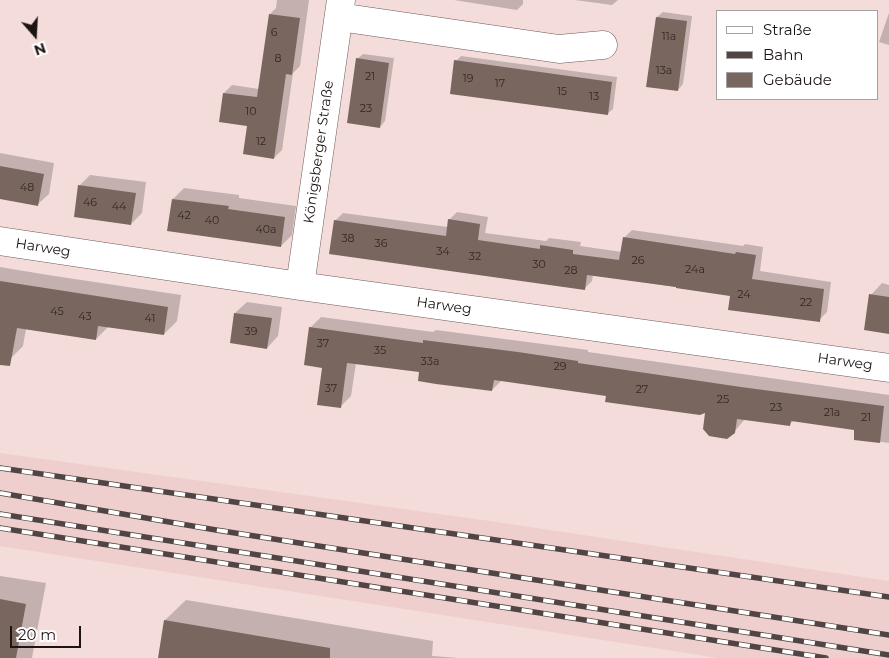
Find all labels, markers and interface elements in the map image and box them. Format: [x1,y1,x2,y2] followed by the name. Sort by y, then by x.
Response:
[10,10,60,60] north arrow
[716,10,879,100] legend
[763,20,812,39] text: Straße
[271,26,277,40] house number: 6
[662,30,676,44] house number: 11a
[32,39,48,60] text: N
[763,45,803,64] text: Bahn
[274,52,282,66] house number: 8
[656,64,672,78] house number: 13a
[365,70,375,84] house number: 21
[763,70,832,89] text: Gebäude
[463,72,473,86] house number: 19
[495,77,505,91] house number: 17
[301,79,337,225] street label: Königsberger Straße
[557,85,567,99] house number: 15
[589,90,599,104] house number: 13
[360,102,372,116] house number: 23
[245,105,257,119] house number: 10
[256,135,266,149] house number: 12
[20,181,34,195] house number: 48
[83,196,97,210] house number: 46
[112,200,126,214] house number: 44
[177,209,191,223] house number: 42
[205,214,219,228] house number: 40
[255,223,277,237] house number: 40a
[341,232,355,246] house number: 38
[14,235,72,261] street label: Harweg
[375,237,387,251] house number: 36
[436,245,450,259] house number: 34
[469,250,481,264] house number: 32
[632,254,644,268] house number: 26
[532,258,546,272] house number: 30
[685,263,705,277] house number: 24a
[564,264,578,278] house number: 28
[737,288,751,302] house number: 24
[415,294,473,318] street label: Harweg
[800,296,812,310] house number: 22
[50,305,64,319] house number: 45
[78,310,92,324] house number: 43
[145,312,155,326] house number: 41
[245,325,257,339] house number: 39
[317,337,329,351] house number: 37
[374,344,386,358] house number: 35
[816,350,874,374] street label: Harweg
[421,355,439,369] house number: 33a
[554,360,566,374] house number: 29
[325,382,337,396] house number: 37
[636,383,648,397] house number: 27
[717,393,729,407] house number: 25
[770,401,782,415] house number: 23
[824,406,840,420] house number: 21a
[861,411,871,425] house number: 21
[12,616,84,648] scale bar
[18,625,56,644] text: 20 m

